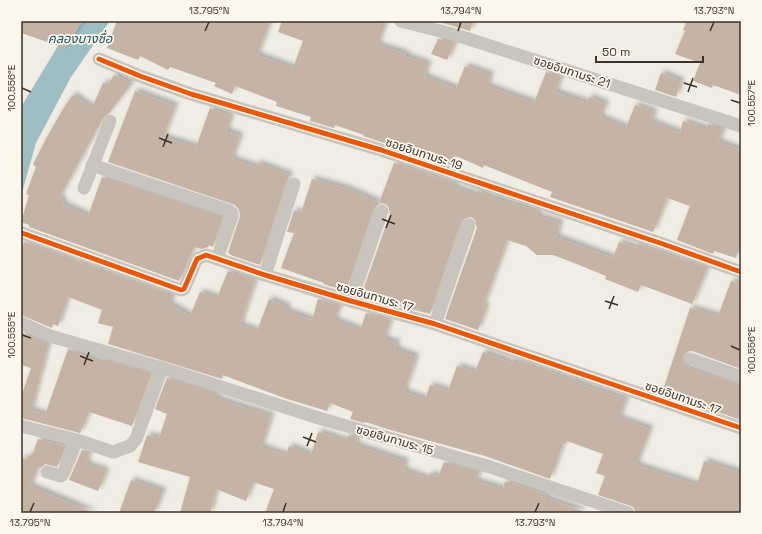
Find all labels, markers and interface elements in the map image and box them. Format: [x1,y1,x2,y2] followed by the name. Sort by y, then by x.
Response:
[189,4,229,17] text: 13.795°N
[441,4,481,17] text: 13.794°N
[694,4,734,17] text: 13.793°N
[48,29,113,47] water label: คลองบางซื่อ
[596,38,703,64] scale bar
[602,44,630,60] text: 50 m
[532,52,612,92] street label: ซอยอินทามระ 21
[5,64,18,111] text: 100.556°E
[745,79,758,126] text: 100.557°E
[384,134,464,174] street label: ซอยอินทามระ 19
[335,278,416,316] street label: ซอยอินทามระ 17
[5,311,18,358] text: 100.555°E
[745,326,758,373] text: 100.556°E
[643,378,723,419] street label: ซอยอินทามระ 17
[354,421,436,459] street label: ซอยอินทามระ 15
[10,516,50,529] text: 13.795°N
[263,516,303,529] text: 13.794°N
[515,516,555,529] text: 13.793°N

